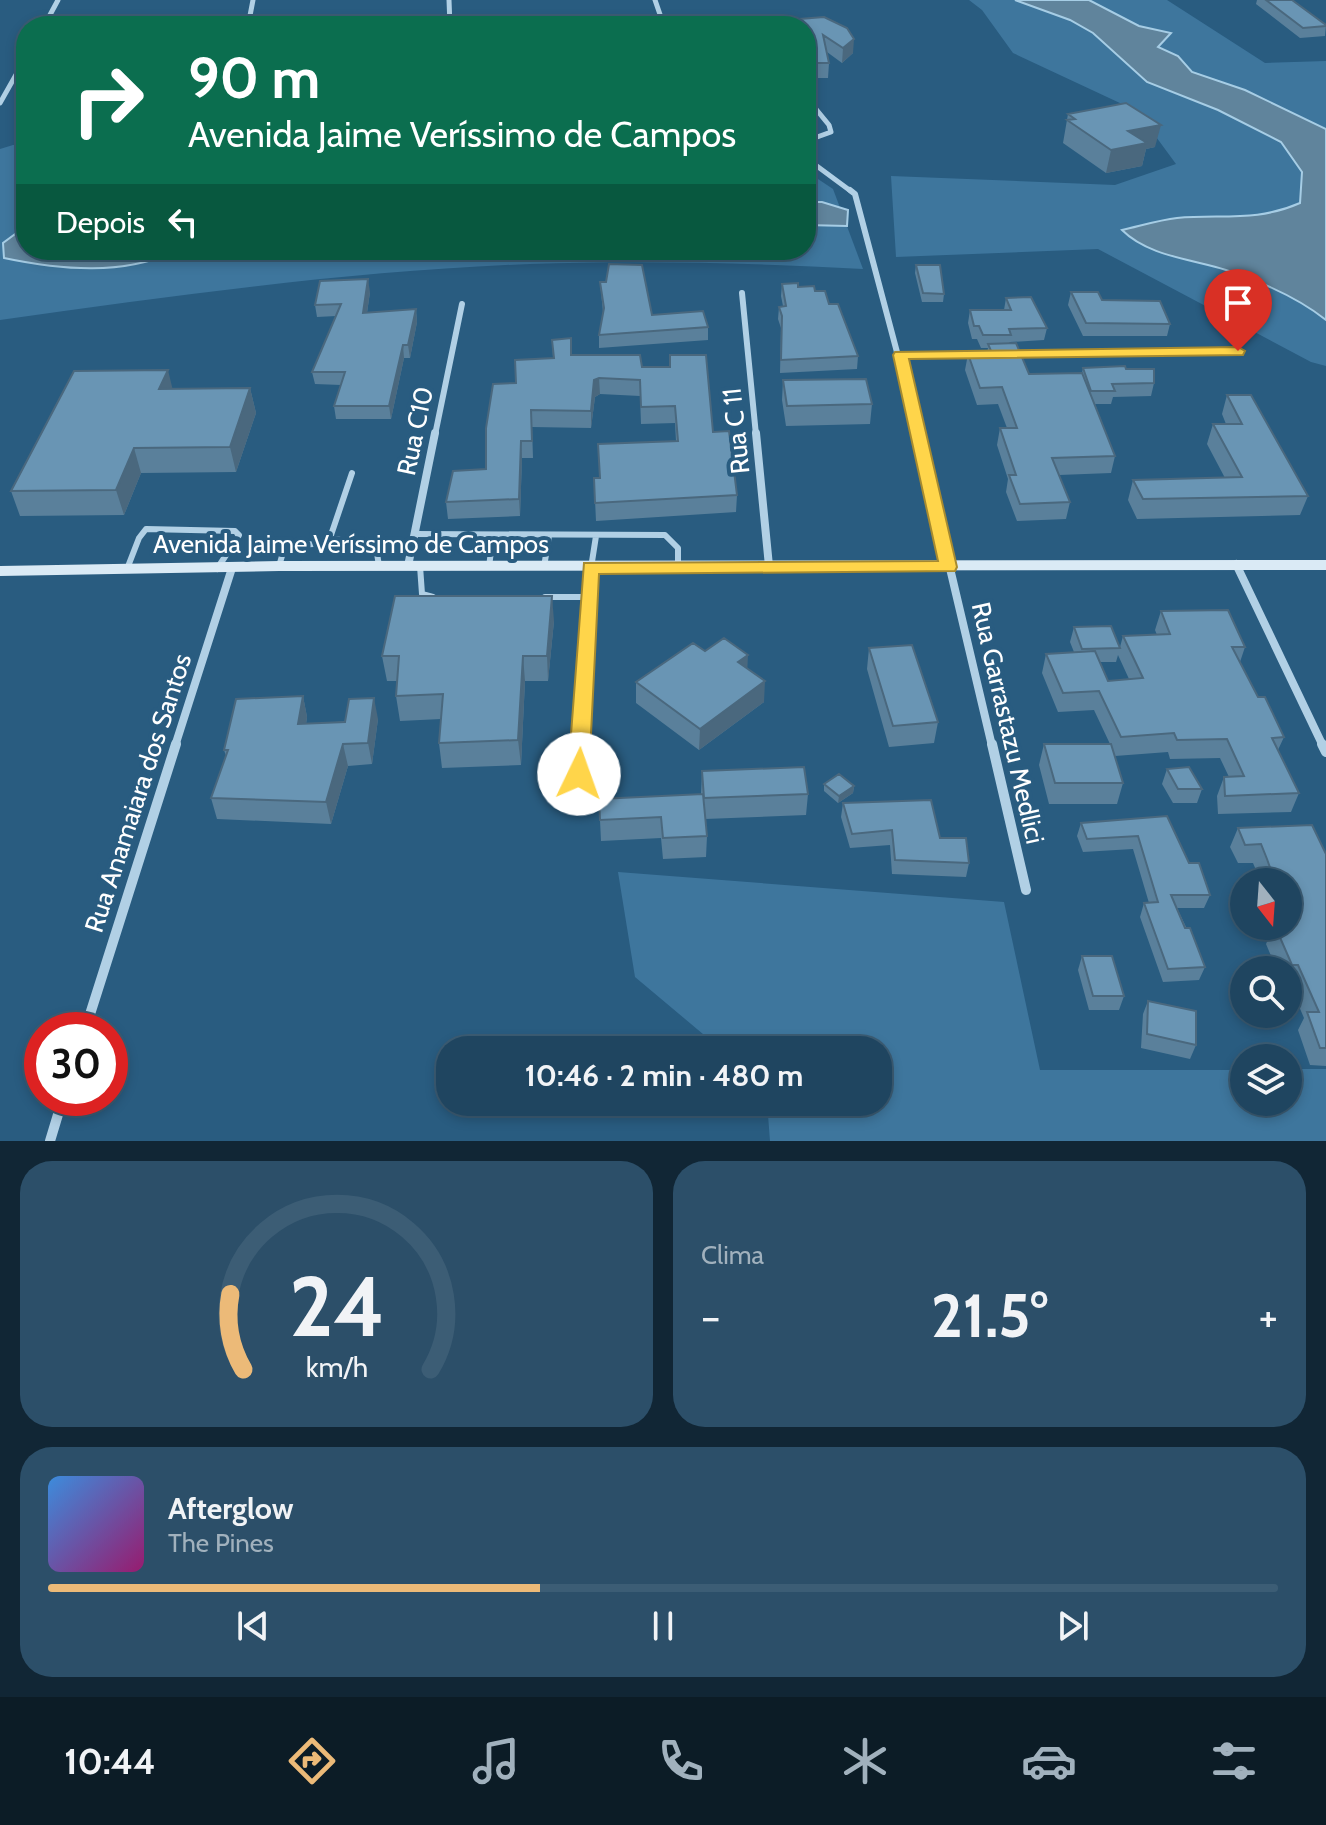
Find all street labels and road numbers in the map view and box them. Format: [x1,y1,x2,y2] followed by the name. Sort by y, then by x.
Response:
[390,384,440,478] street label: Rua C10
[716,386,756,476] street label: Rua C 11
[153,528,549,560] street label: Avenida Jaime Veríssimo de Campos
[965,599,1051,847] street label: Rua Garrastazu Medlici
[78,649,198,936] street label: Rua Anamaiara dos Santos

